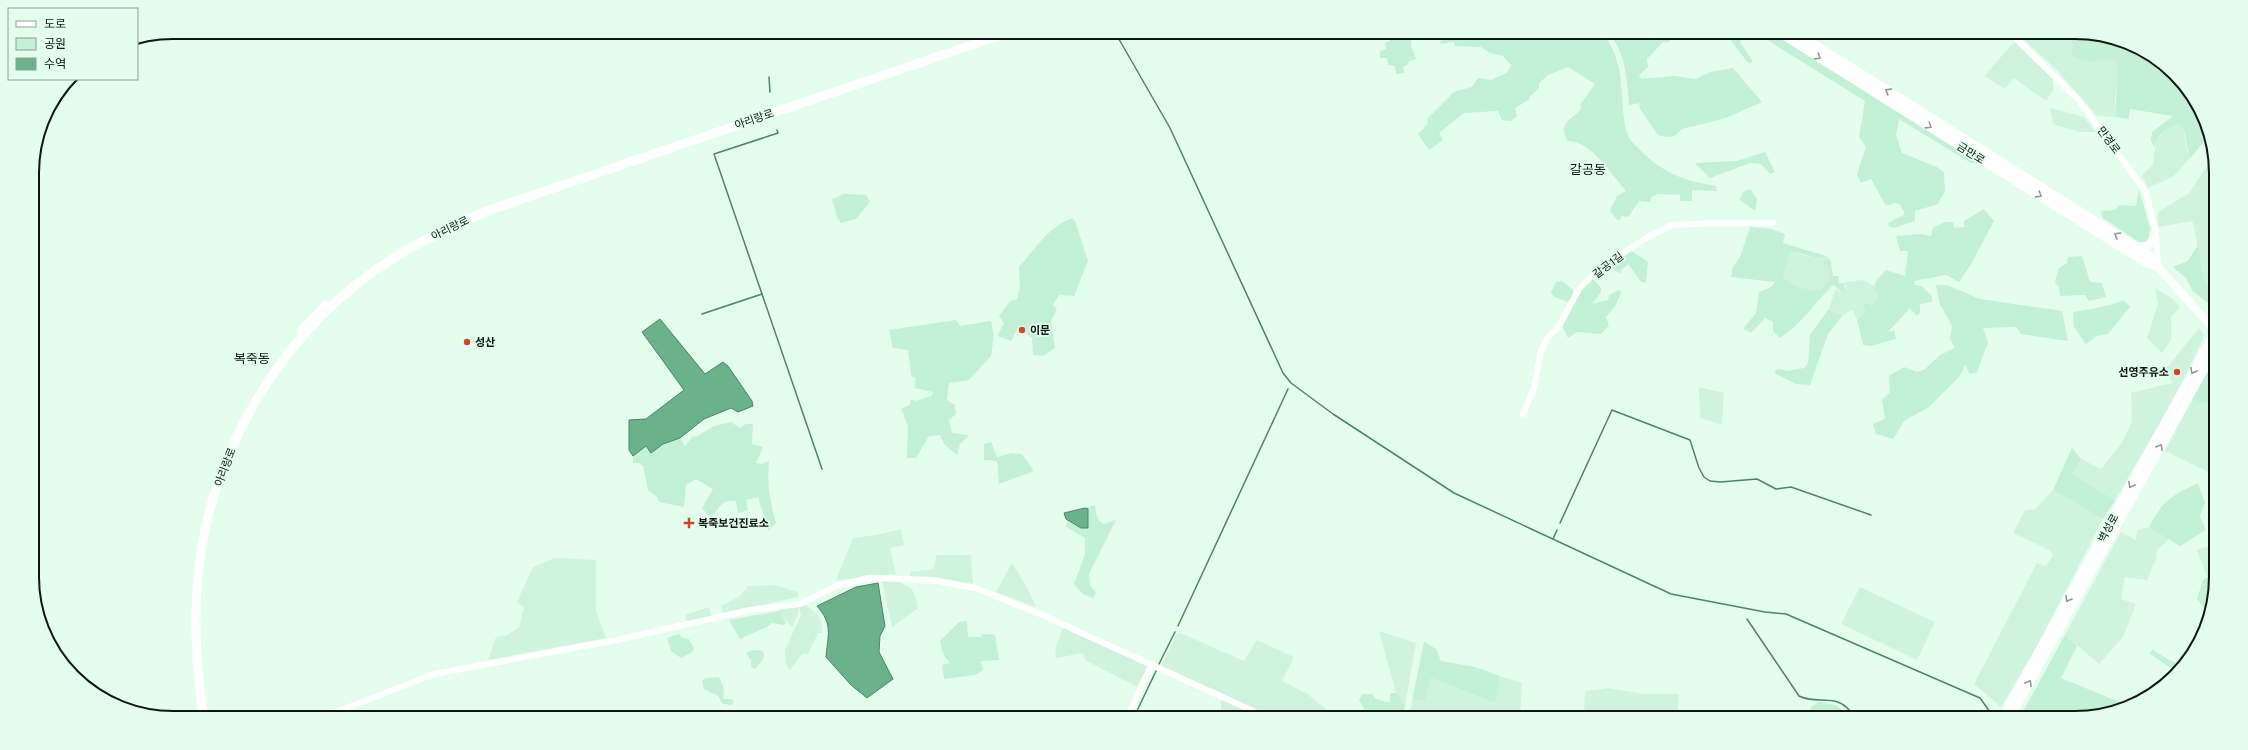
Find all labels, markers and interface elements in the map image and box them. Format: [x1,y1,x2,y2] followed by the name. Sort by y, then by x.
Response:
[8,8,138,80] legend
[44,17,66,31] text: 도로
[44,37,66,51] text: 공원
[1814,52,1821,59] one-way arrow
[44,57,66,71] text: 수역
[1885,88,1892,96] one-way arrow
[733,107,775,132] street label: 아리랑로
[1925,121,1932,129] one-way arrow
[2094,124,2123,156] street label: 만경로
[1954,140,1987,167] street label: 금만로
[1570,162,1606,177] district label: 갈공동
[2035,190,2042,198] one-way arrow
[429,214,471,243] street label: 아리랑로
[2114,232,2121,239] one-way arrow
[1590,250,1626,281] street label: 갈공1길
[1030,324,1050,337] place label: 이문
[1017,325,1027,335] marker: 이문
[475,336,495,349] place label: 성산
[462,337,472,347] marker: 성산
[234,351,270,366] district label: 복죽동
[2118,366,2169,379] place label: 선영주유소
[2172,367,2182,377] marker: 선영주유소
[2190,367,2198,374] one-way arrow
[2155,444,2162,451] one-way arrow
[212,446,239,488] street label: 아리랑로
[2128,481,2135,488] one-way arrow
[2095,512,2121,545] street label: 벽성로
[683,517,695,529] marker: 복죽보건진료소
[698,517,769,530] place label: 복죽보건진료소
[2065,595,2073,602] one-way arrow
[2025,680,2032,688] one-way arrow

